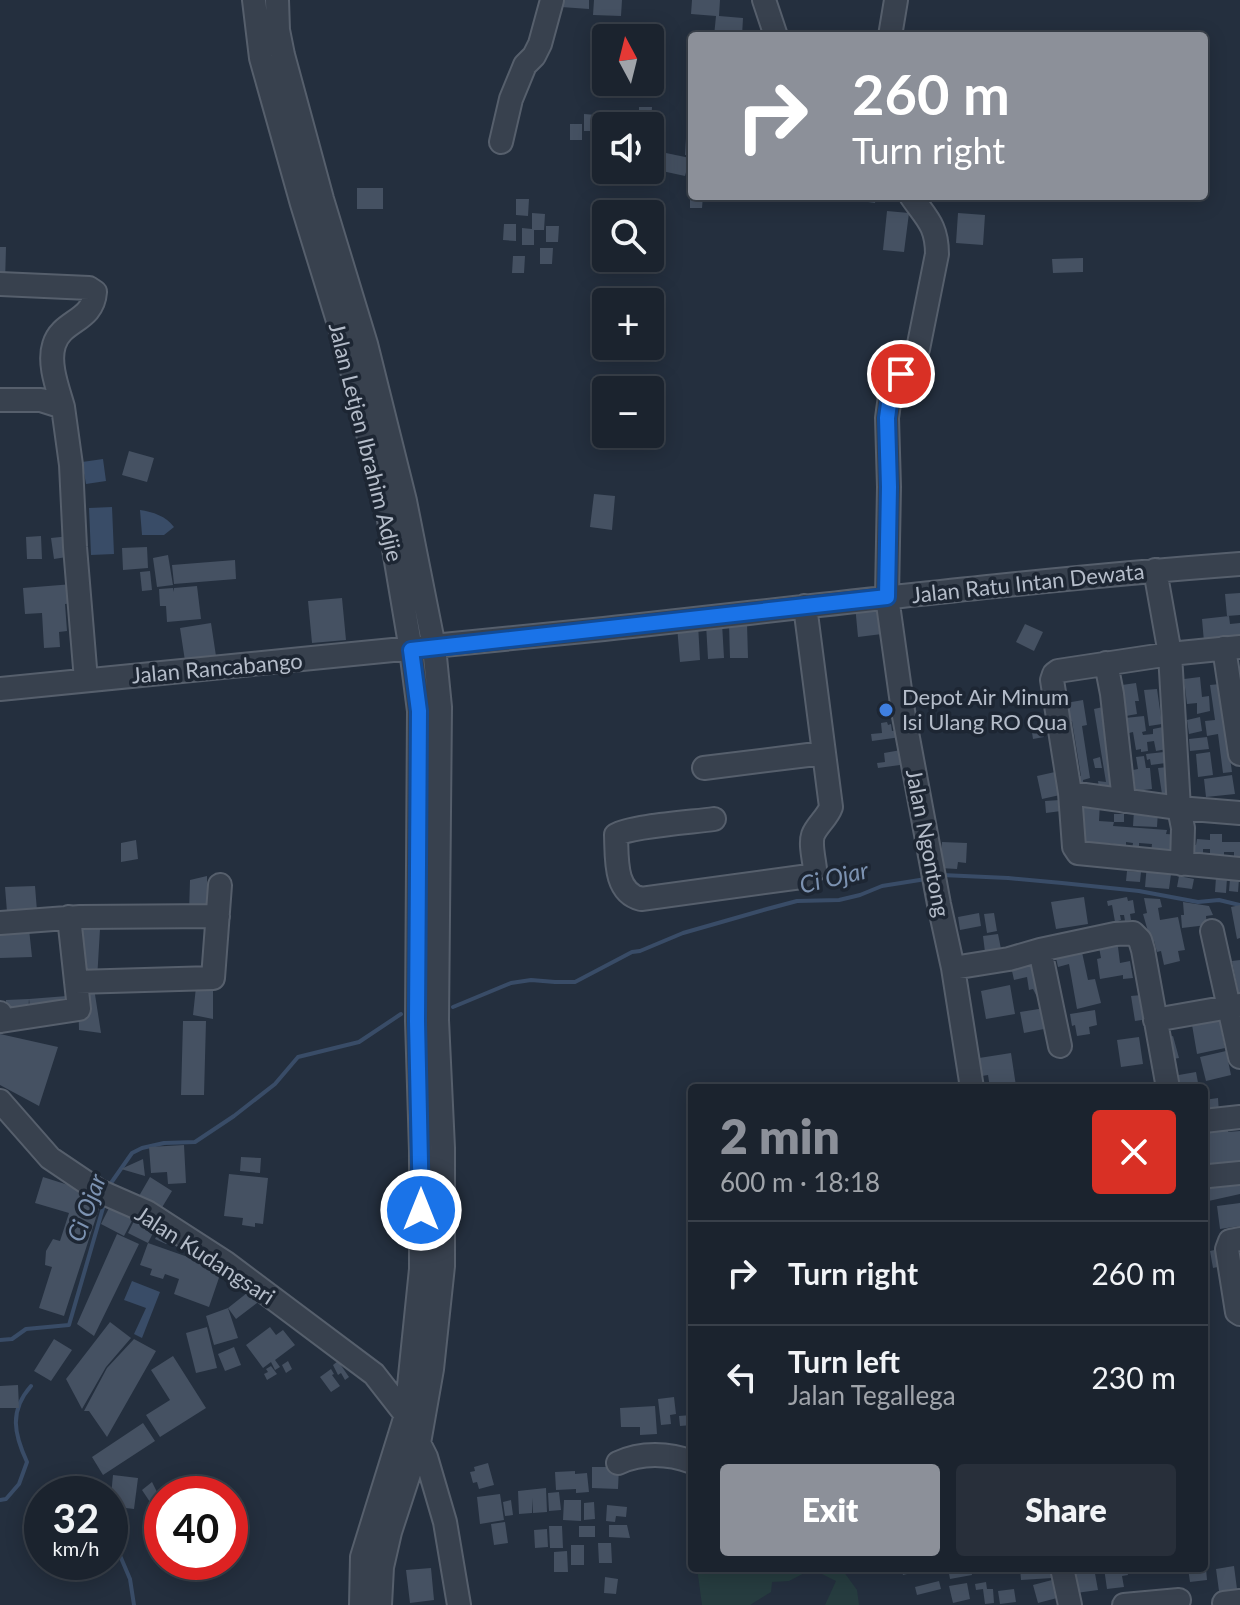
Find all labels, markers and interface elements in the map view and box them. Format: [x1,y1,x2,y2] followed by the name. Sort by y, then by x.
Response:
[592,24,664,96] north arrow
[592,24,664,448] map controls
[852,60,1010,127] text: 260 m
[720,64,824,168] icon: right
[592,112,664,184] button: sound
[852,128,1005,172] text: Turn right
[592,200,664,272] button: search
[592,288,664,360] button: +
[324,320,409,564] street label: Jalan Letjen Ibrahim Adjie
[867,340,935,408] pin
[879,352,923,396] icon: arrive
[592,376,664,448] button: −
[910,557,1146,608] street label: Jalan Ratu Intan Dewata
[130,647,303,688] street label: Jalan Rancabango
[902,683,1069,735] place label: Depot Air Minum Isi Ulang RO Qua
[877,701,895,719] marker: Depot Air Minum Isi Ulang RO Qua
[901,767,956,919] street label: Jalan Ngontong
[796,854,872,899] water label: Ci Ojar
[720,1107,840,1164] text: 2 min
[1092,1110,1176,1194] button: close
[720,1166,880,1198] text: 600 m · 18:18
[379,1168,463,1252] position arrow
[60,1169,111,1245] water label: Ci Ojar
[130,1199,280,1310] street label: Jalan Kudangsari
[720,1251,764,1295] icon: right
[788,1255,918,1291] text: Turn right
[1091,1255,1176,1291] text: 260 m
[788,1343,900,1379] text: Turn left
[720,1355,764,1399] icon: left
[1091,1359,1176,1395] text: 230 m
[788,1379,956,1411] text: Jalan Tegallega
[720,1464,940,1556] button: Exit
[956,1464,1176,1556] button: Share
[144,1476,248,1580] speed limit sign: 40
[53,1494,99,1542] text: 32
[53,1536,99,1560] text: km/h

